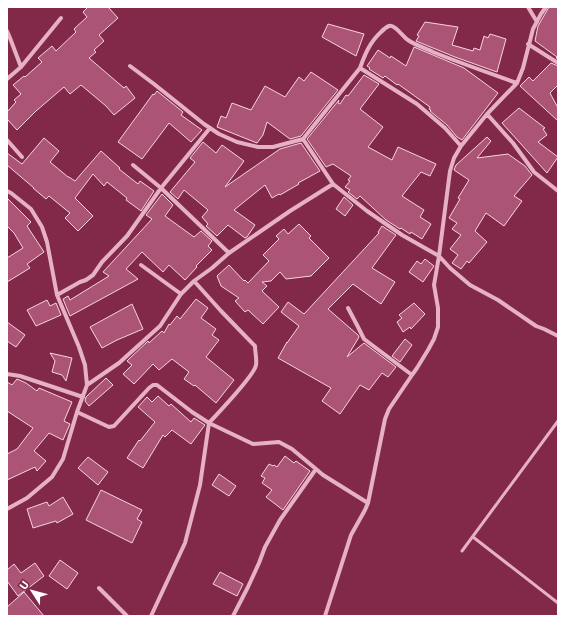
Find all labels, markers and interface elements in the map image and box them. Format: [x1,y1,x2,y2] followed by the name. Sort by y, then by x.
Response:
[12,571,52,611] north arrow
[16,578,31,592] text: U

